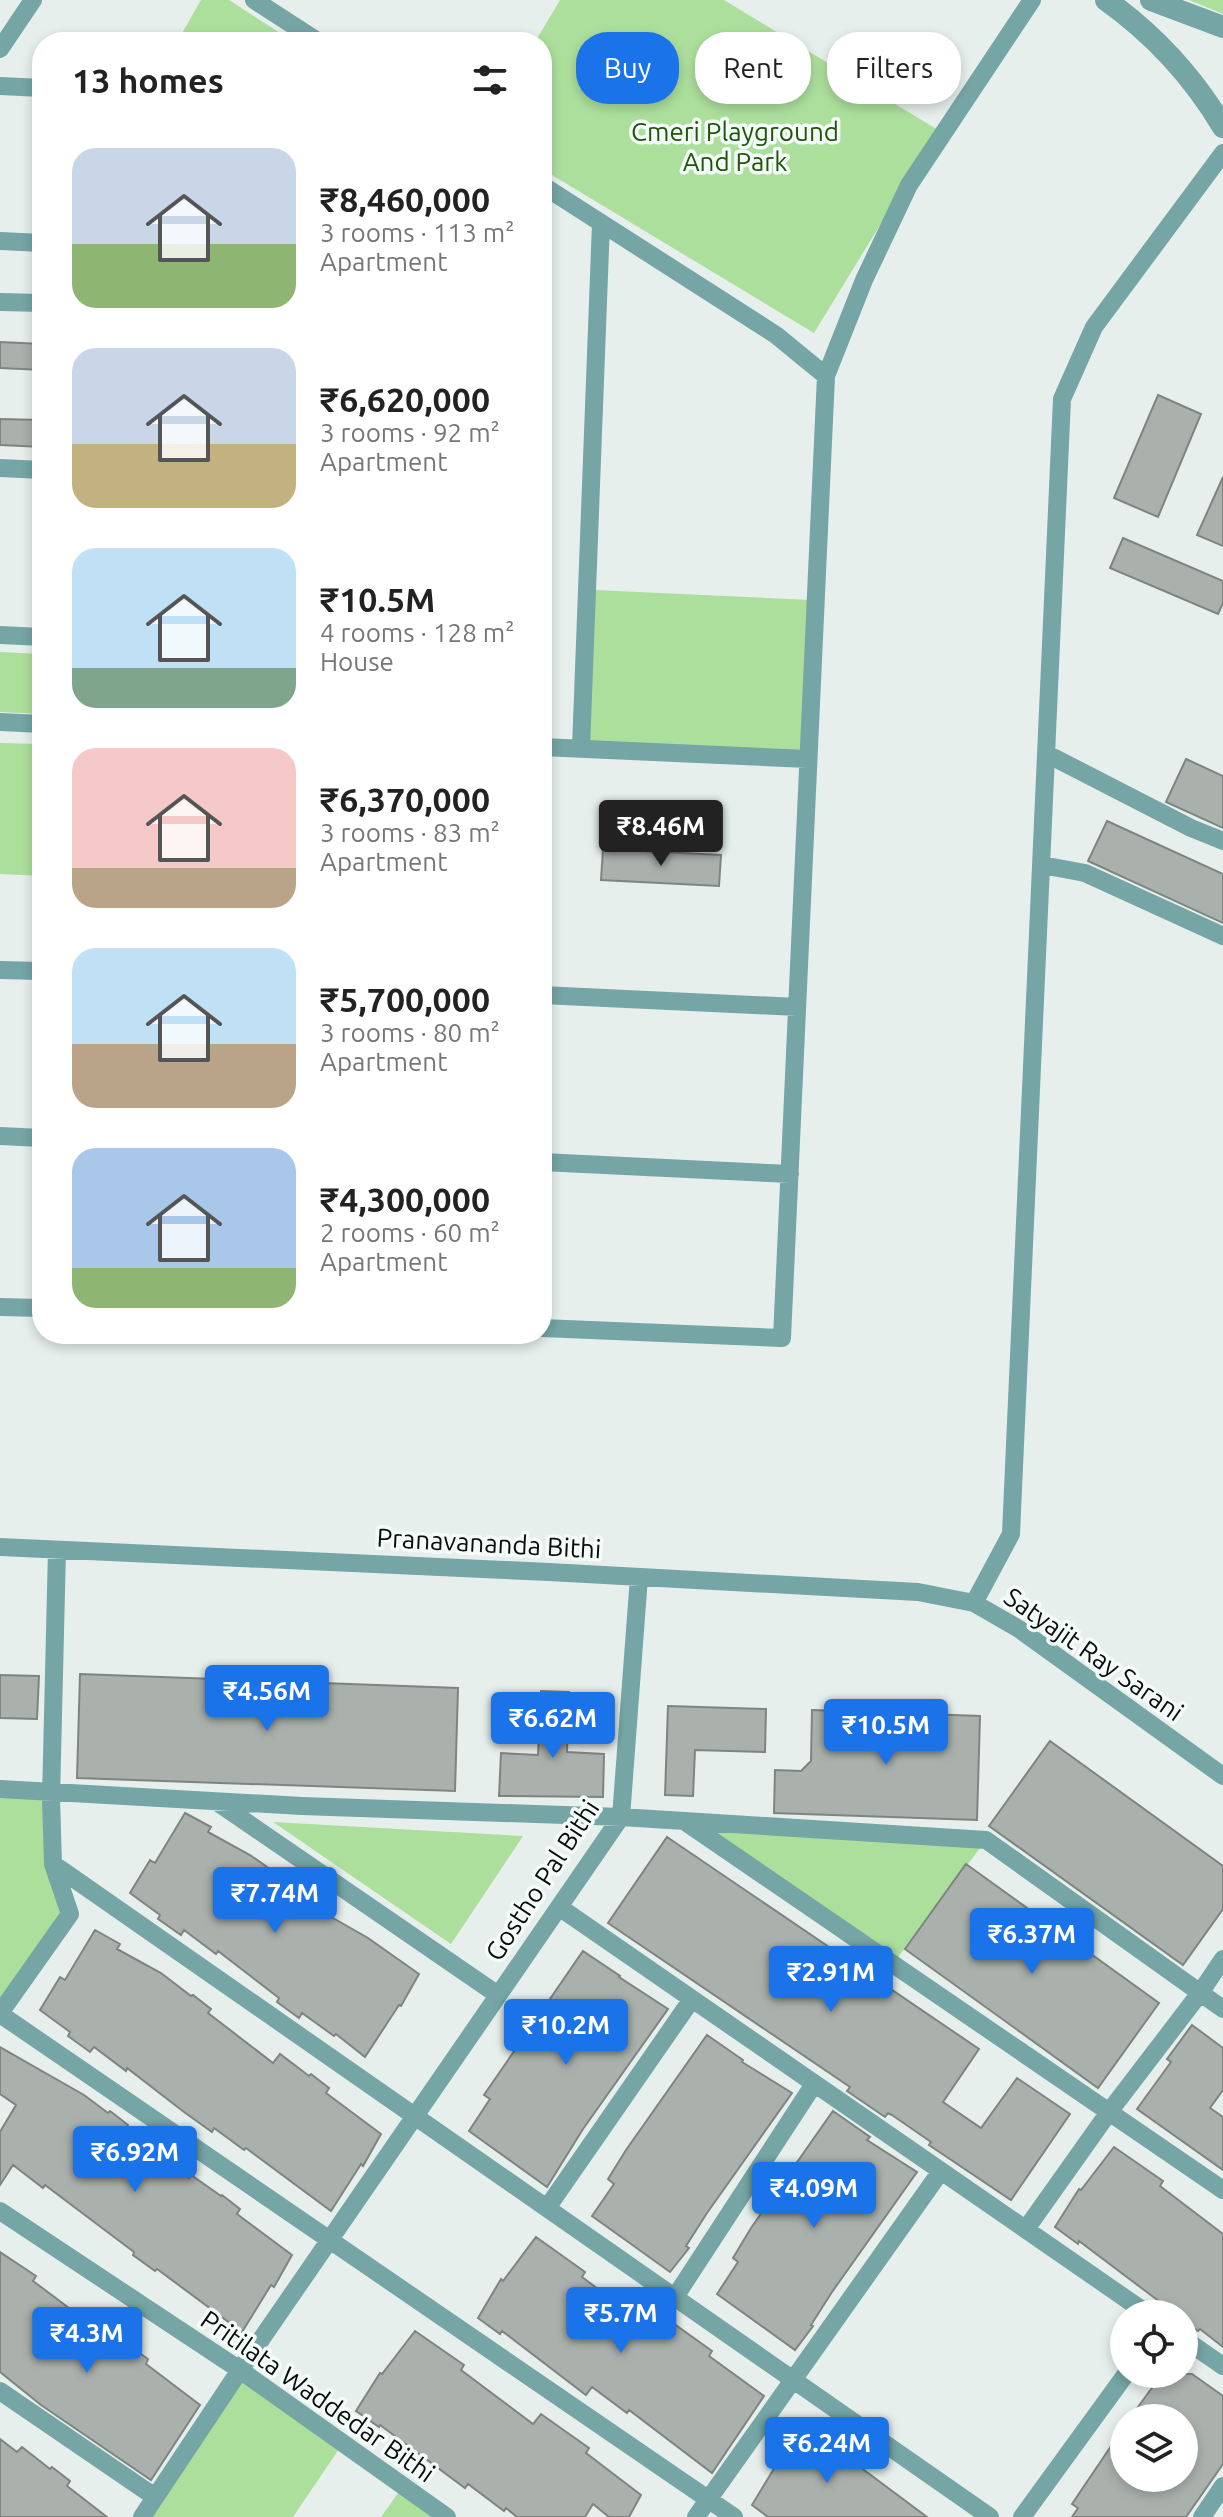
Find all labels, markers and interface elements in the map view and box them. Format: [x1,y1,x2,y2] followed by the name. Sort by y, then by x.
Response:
[576,32,679,104] chip: Buy
[695,32,811,104] chip: Rent
[827,32,961,104] chip: Filters
[468,58,512,102] icon: filters
[72,61,224,99] text: 13 homes
[631,117,839,176] park label: Cmeri Playground And Park
[136,180,232,276] icon: home
[320,180,490,218] text: ₹8,460,000
[320,218,515,247] text: 3 rooms · 113 m²
[320,247,447,276] text: Apartment
[136,380,232,476] icon: home
[320,380,490,418] text: ₹6,620,000
[320,418,500,447] text: 3 rooms · 92 m²
[320,447,447,476] text: Apartment
[136,580,232,676] icon: home
[320,580,435,618] text: ₹10.5M
[320,618,515,647] text: 4 rooms · 128 m²
[320,647,394,676] text: House
[136,780,232,876] icon: home
[320,780,490,818] text: ₹6,370,000
[596,800,726,868] pin: ₹8.46M
[617,811,705,840] text: ₹8.46M
[320,818,500,847] text: 3 rooms · 83 m²
[320,847,447,876] text: Apartment
[136,980,232,1076] icon: home
[320,980,490,1018] text: ₹5,700,000
[320,1018,500,1047] text: 3 rooms · 80 m²
[320,1047,447,1076] text: Apartment
[136,1180,232,1276] icon: home
[320,1180,490,1218] text: ₹4,300,000
[320,1218,500,1247] text: 2 rooms · 60 m²
[320,1247,447,1276] text: Apartment
[376,1523,602,1563] street label: Pranavananda Bithi
[999,1582,1189,1726] street label: Satyajit Ray Sarani
[202,1665,332,1733] pin: ₹4.56M
[223,1676,311,1705] text: ₹4.56M
[488,1692,618,1760] pin: ₹6.62M
[821,1699,951,1767] pin: ₹10.5M
[509,1703,597,1732] text: ₹6.62M
[842,1710,930,1739] text: ₹10.5M
[479,1794,605,1966] street label: Gostho Pal Bithi
[210,1867,340,1935] pin: ₹7.74M
[231,1878,319,1907] text: ₹7.74M
[967,1908,1097,1976] pin: ₹6.37M
[988,1919,1076,1948] text: ₹6.37M
[766,1946,896,2014] pin: ₹2.91M
[787,1957,875,1986] text: ₹2.91M
[501,1999,631,2067] pin: ₹10.2M
[522,2010,610,2039] text: ₹10.2M
[70,2126,200,2194] pin: ₹6.92M
[91,2137,179,2166] text: ₹6.92M
[749,2162,879,2230] pin: ₹4.09M
[770,2173,858,2202] text: ₹4.09M
[565,2287,677,2355] pin: ₹5.7M
[584,2298,658,2327] text: ₹5.7M
[1110,2300,1198,2492] map controls
[1110,2300,1198,2388] button: locate
[196,2304,440,2488] street label: Pritilata Waddedar Bithi
[31,2307,143,2375] pin: ₹4.3M
[50,2318,124,2347] text: ₹4.3M
[1110,2404,1198,2492] button: layers
[762,2417,892,2485] pin: ₹6.24M
[783,2428,871,2457] text: ₹6.24M

